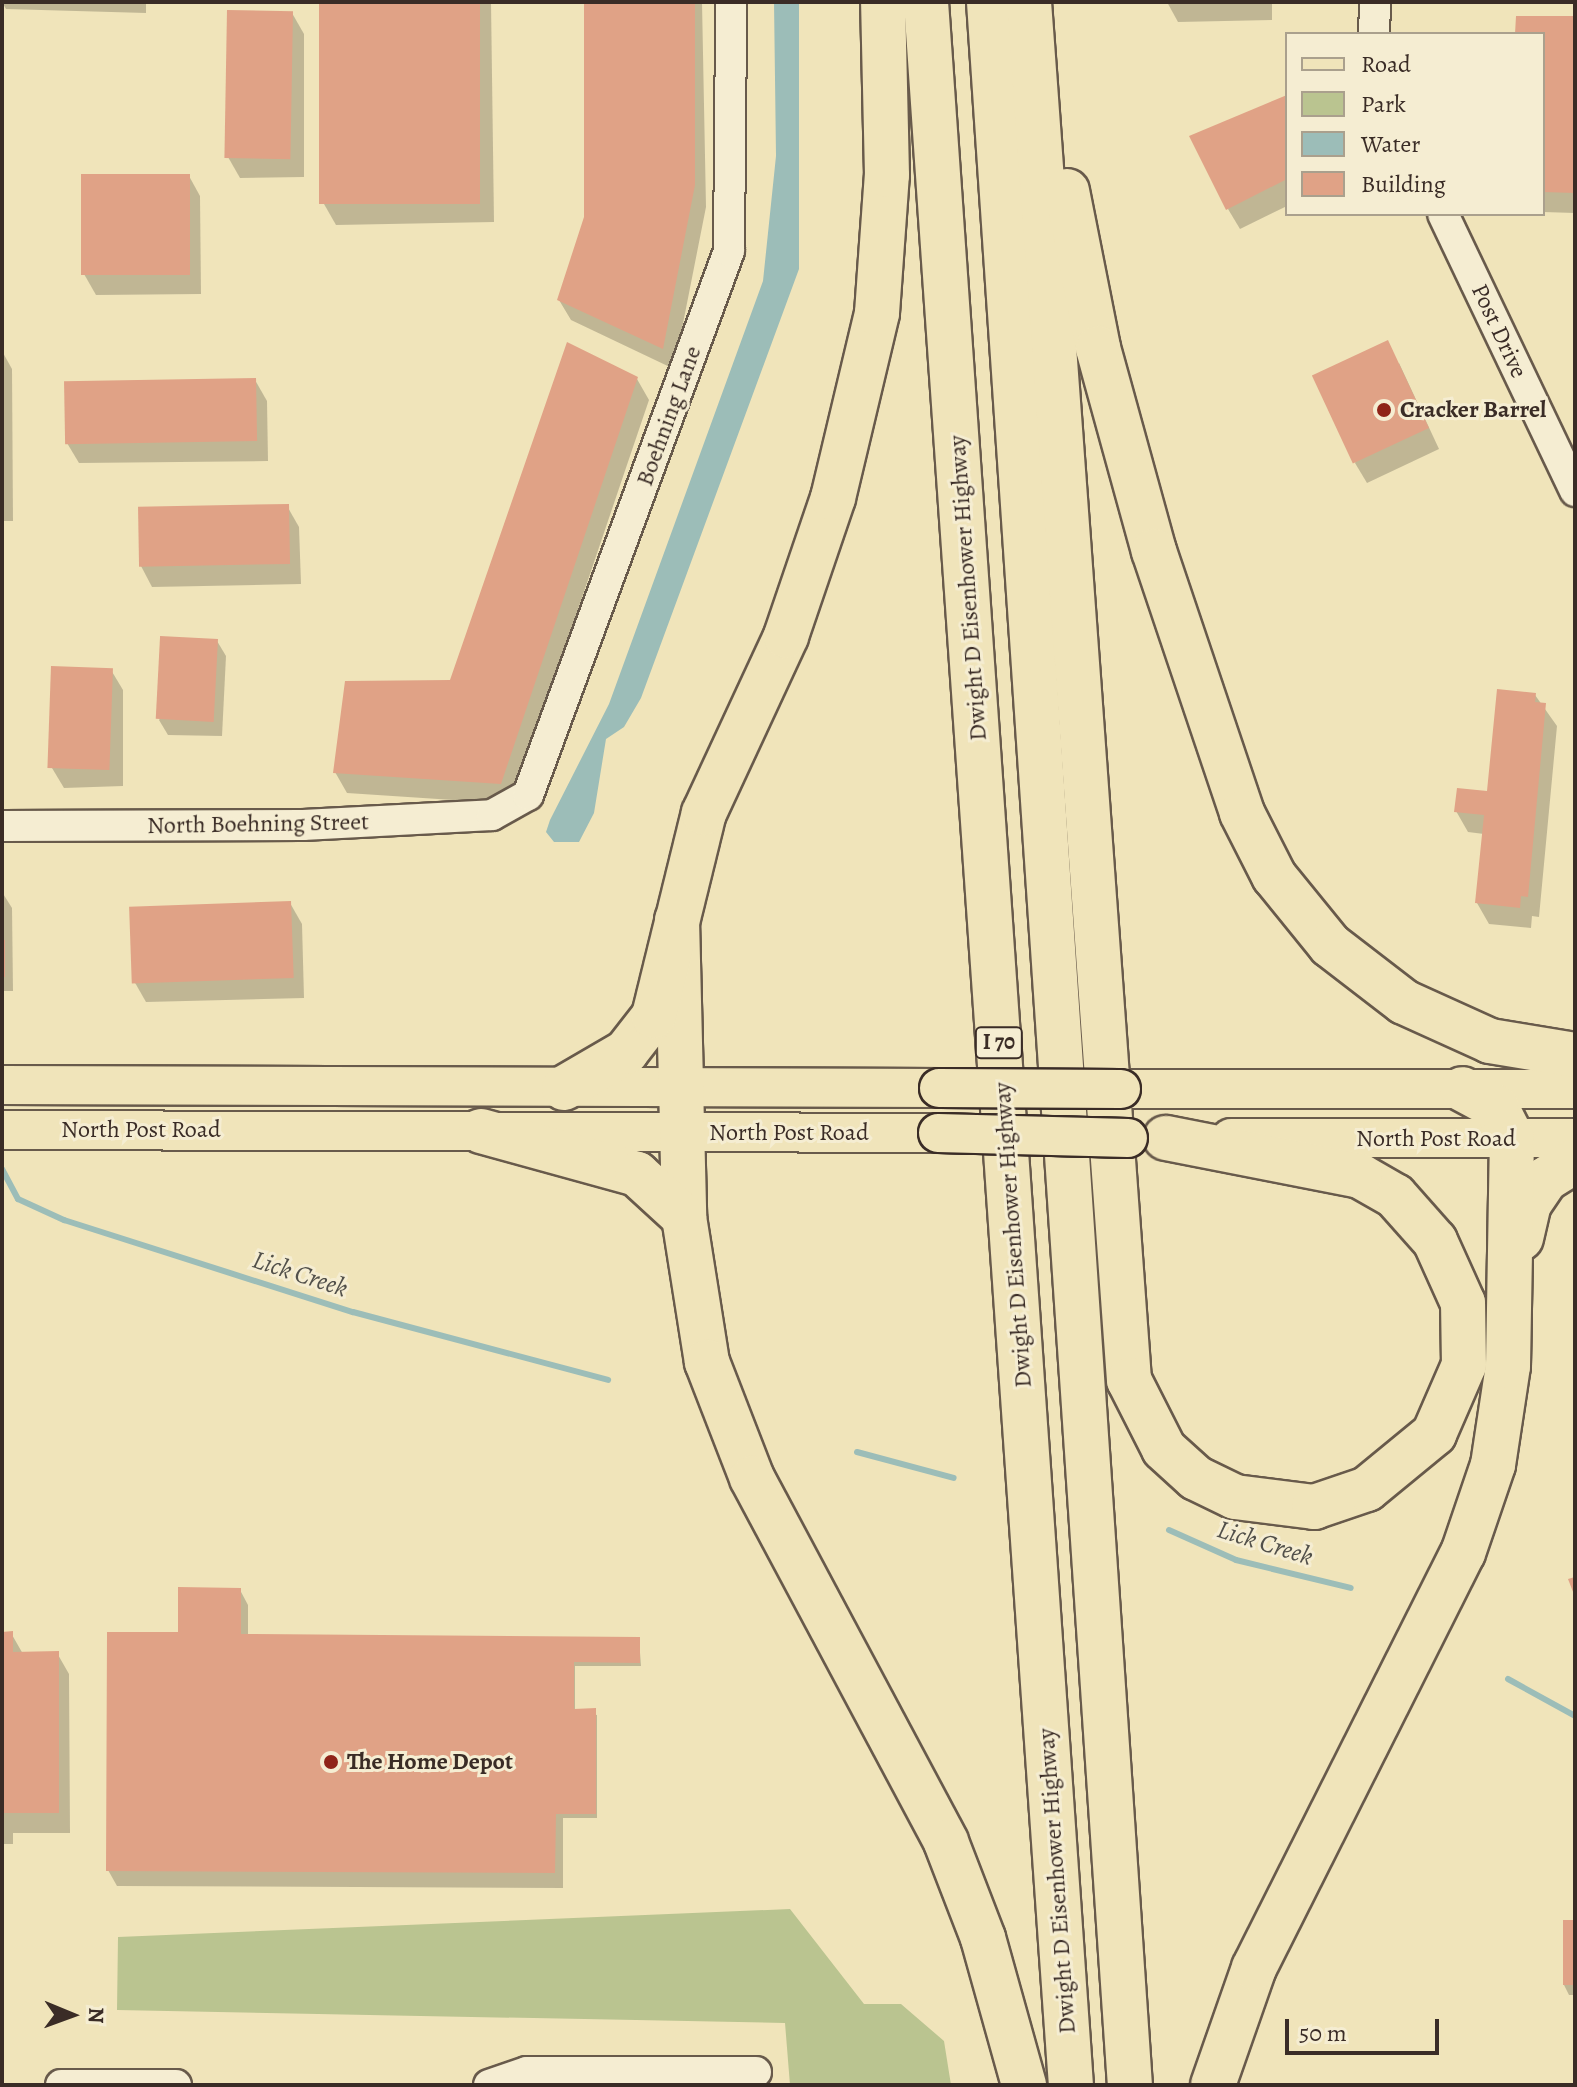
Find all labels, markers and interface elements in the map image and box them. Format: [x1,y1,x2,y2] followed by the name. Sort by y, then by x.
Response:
[1285,32,1545,216] legend
[1361,48,1411,80] text: Road
[1361,88,1406,120] text: Park
[1361,128,1421,160] text: Water
[1361,168,1446,200] text: Building
[1465,279,1533,383] street label: Post Drive
[630,342,708,490] street label: Boehning Lane
[1400,396,1546,424] place label: Cracker Barrel
[1375,401,1393,419] marker: Cracker Barrel
[943,434,993,742] street label: Dwight D Eisenhower Highway
[147,808,369,840] street label: North Boehning Street
[973,1025,1025,1061] road number: I 70
[988,1081,1038,1389] street label: Dwight D Eisenhower Highway
[61,1116,221,1144] street label: North Post Road
[709,1119,869,1147] street label: North Post Road
[1356,1125,1516,1153] street label: North Post Road
[248,1244,352,1304] water label: Lick Creek
[1213,1514,1317,1572] water label: Lick Creek
[1032,1727,1082,2035] street label: Dwight D Eisenhower Highway
[347,1748,513,1776] place label: The Home Depot
[322,1753,340,1771] marker: The Home Depot
[32,1975,112,2055] north arrow
[1289,2003,1443,2053] scale bar
[81,2007,111,2024] text: N
[1299,2017,1347,2049] text: 50 m

